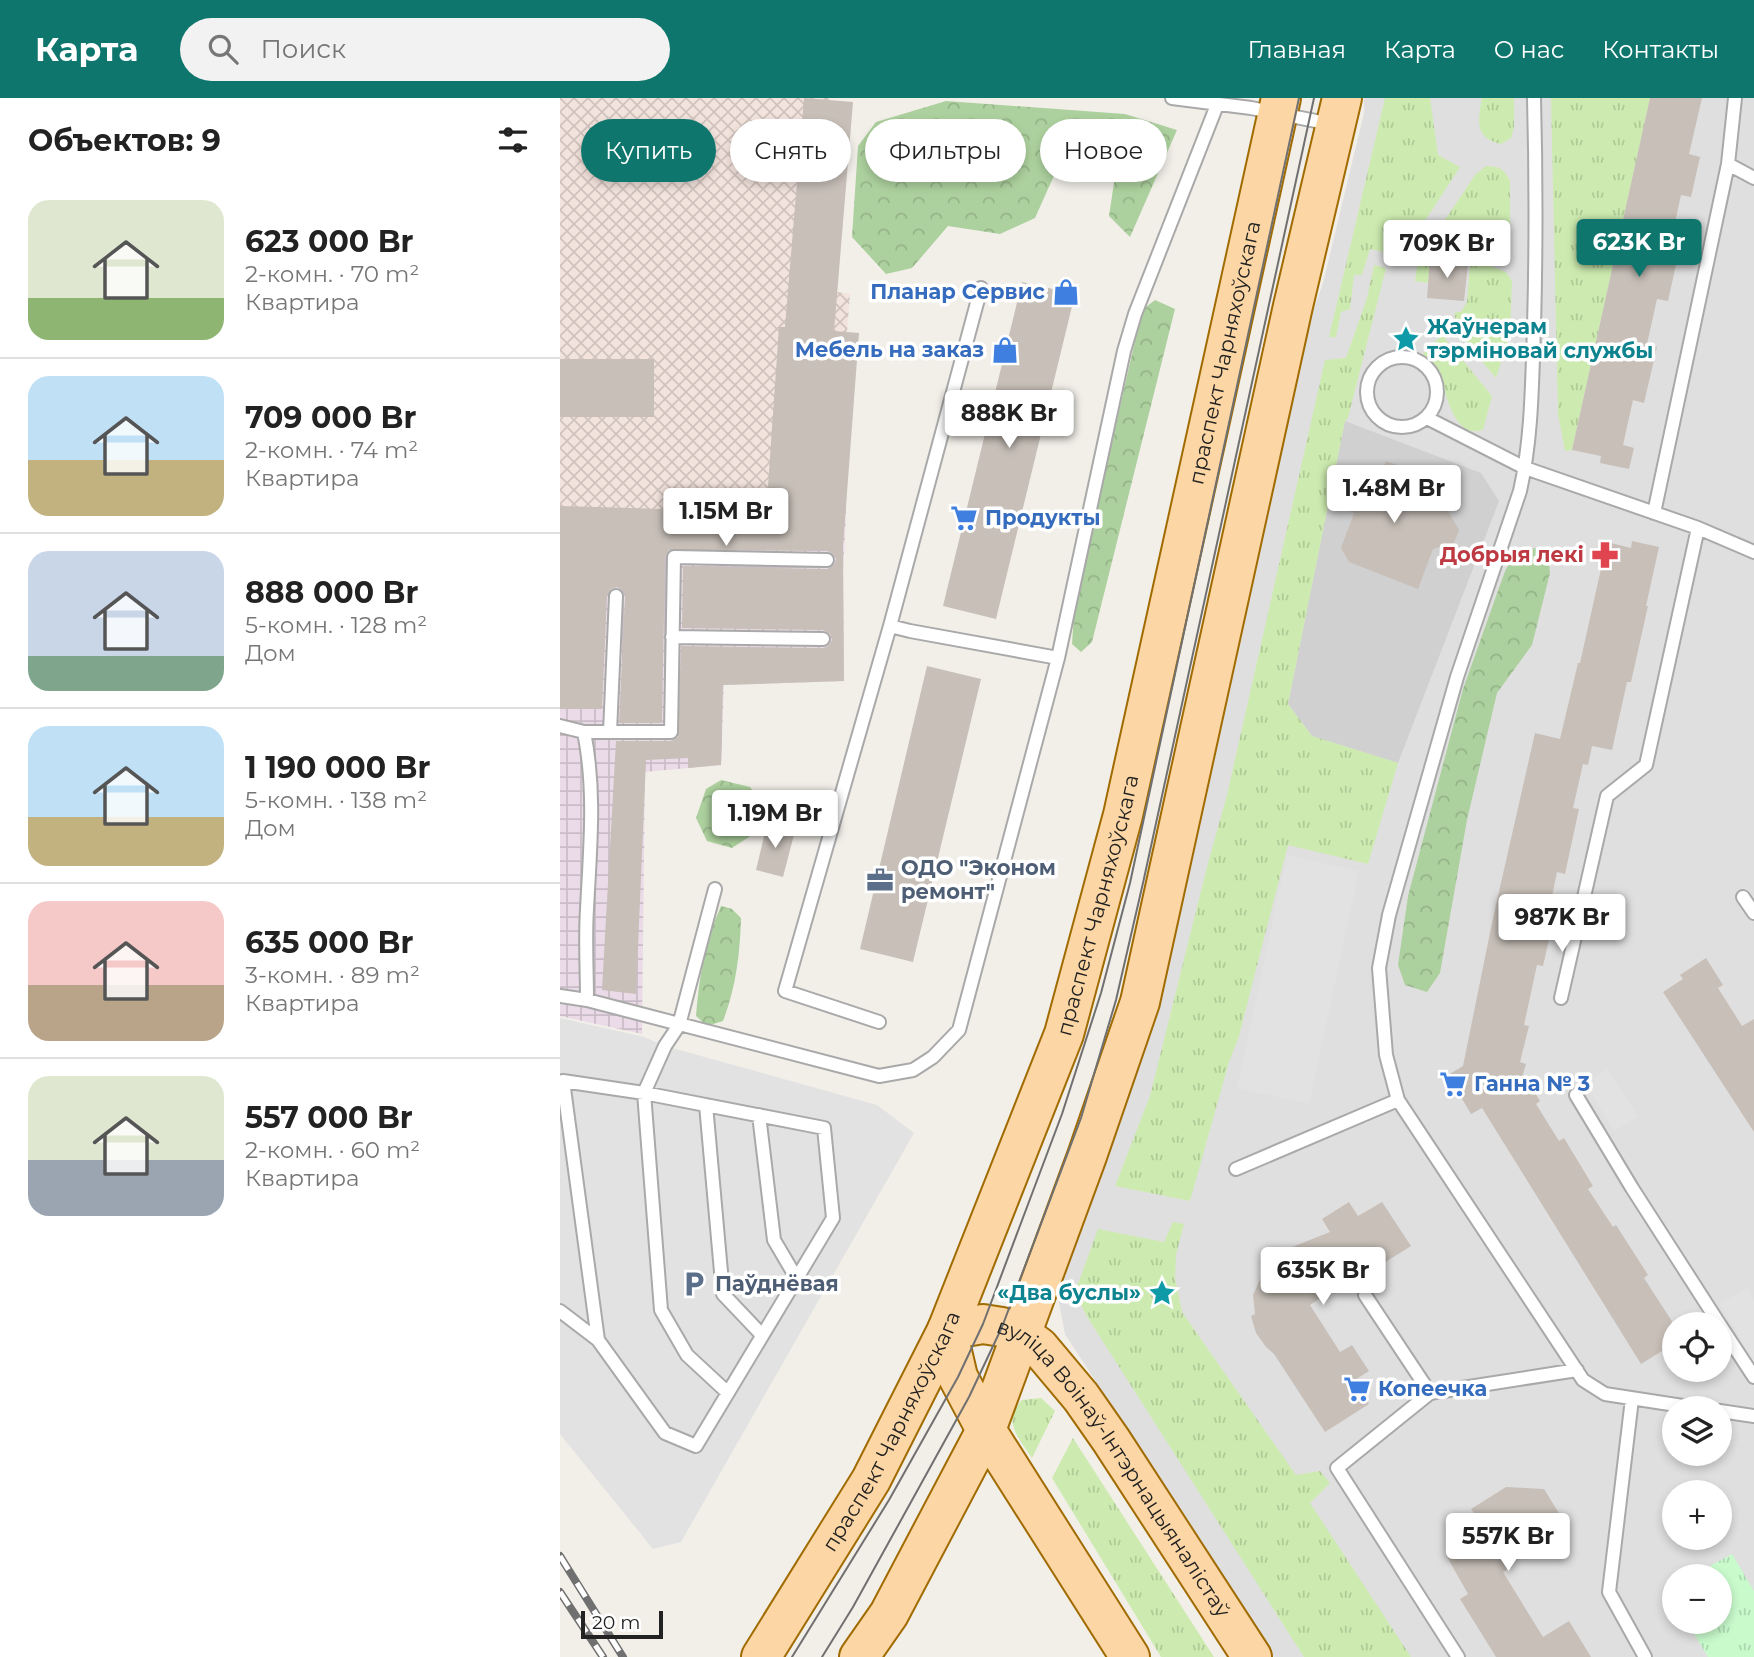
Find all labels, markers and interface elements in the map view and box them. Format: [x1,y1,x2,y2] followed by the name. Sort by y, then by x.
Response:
[180,18,670,81] search box
[35,29,138,69] text: Карта
[204,30,242,68] icon: search
[260,33,346,65] text: Поиск
[1248,35,1346,64] text: Главная
[1384,35,1456,64] text: Карта
[1494,35,1564,64] text: О нас
[1602,35,1719,64] text: Контакты
[581,119,716,182] chip: Купить
[730,119,851,182] chip: Снять
[865,119,1026,182] chip: Фильтры
[1040,119,1167,182] chip: Новое
[494,121,532,159] icon: filters
[28,122,221,159] text: Объектов: 9
[1183,218,1266,487] street label: праспект Чарняхоўскага
[1382,220,1512,280] pin: 709K Br
[1574,220,1704,279] pin: 623K Br
[245,223,414,260] text: 623 000 Br
[84,228,168,312] icon: home
[1593,228,1685,256] text: 623K Br
[1399,229,1495,257] text: 709K Br
[245,260,419,288] text: 2-комн. · 70 m²
[1051,277,1081,307] shop icon: Планар Сервис
[870,279,1046,304] place label: Планар Сервис
[245,288,359,316] text: Квартира
[1427,314,1653,363] place label: Жаўнерам тэрміновай службы
[1391,324,1421,354] place icon: Жаўнерам тэрміновай службы
[990,335,1020,365] shop icon: Мебель на заказ
[795,337,984,362] place label: Мебель на заказ
[944,390,1074,450] pin: 888K Br
[245,399,416,436] text: 709 000 Br
[961,399,1057,427] text: 888K Br
[84,404,168,488] icon: home
[245,436,418,464] text: 2-комн. · 74 m²
[245,464,359,492] text: Квартира
[1322,466,1466,525] pin: 1.48M Br
[1343,474,1445,502] text: 1.48M Br
[654,489,798,548] pin: 1.15M Br
[679,497,773,525] text: 1.15M Br
[949,503,979,533] supermarket icon: Продукты
[985,505,1100,530] place label: Продукты
[1590,540,1620,570] pharmacy icon: Добрыя лекі
[1440,542,1584,567] place label: Добрыя лекі
[245,574,418,611] text: 888 000 Br
[84,579,168,663] icon: home
[245,611,427,639] text: 5-комн. · 128 m²
[245,639,296,667] text: Дом
[245,749,430,786] text: 1 190 000 Br
[84,754,168,838] icon: home
[1051,772,1144,1039] street label: праспект Чарняхоўскага
[245,786,427,814] text: 5-комн. · 138 m²
[703,790,847,850] pin: 1.19M Br
[728,799,822,827] text: 1.19M Br
[245,814,296,842] text: Дом
[901,855,1056,904] place label: ОДО "Эконом ремонт"
[865,865,895,895] office icon: ОДО "Эконом ремонт"
[1497,894,1627,954] pin: 987K Br
[1514,903,1610,931] text: 987K Br
[245,924,413,961] text: 635 000 Br
[84,929,168,1013] icon: home
[245,961,420,989] text: 3-комн. · 89 m²
[245,989,359,1017] text: Квартира
[1438,1069,1468,1099] supermarket icon: Ганна № 3
[1474,1071,1590,1096] place label: Ганна № 3
[245,1099,413,1136] text: 557 000 Br
[84,1104,168,1188] icon: home
[245,1136,420,1164] text: 2-комн. · 60 m²
[245,1164,359,1192] text: Квартира
[1258,1248,1388,1307] pin: 635K Br
[1277,1256,1369,1284] text: 635K Br
[679,1269,709,1299] parking icon: Паўднёвая
[715,1271,839,1296] place label: Паўднёвая
[1147,1278,1177,1308] place icon: «Два буслы»
[997,1280,1141,1305] place label: «Два буслы»
[817,1308,965,1556] street label: праспект Чарняхоўскага
[1662,1312,1732,1634] map controls
[1662,1312,1732,1382] button: locate
[993,1313,1236,1622] street label: вуліца Воінаў-Інтэрнацыяналістаў
[1342,1374,1372,1404] supermarket icon: Копеечка
[1378,1376,1487,1401] place label: Копеечка
[1662,1396,1732,1466] button: layers
[1662,1480,1732,1550] button: +
[1443,1514,1573,1573] pin: 557K Br
[1462,1522,1554,1550] text: 557K Br
[1662,1564,1732,1634] button: −
[581,1608,663,1640] scale bar
[592,1611,640,1634] text: 20 m

